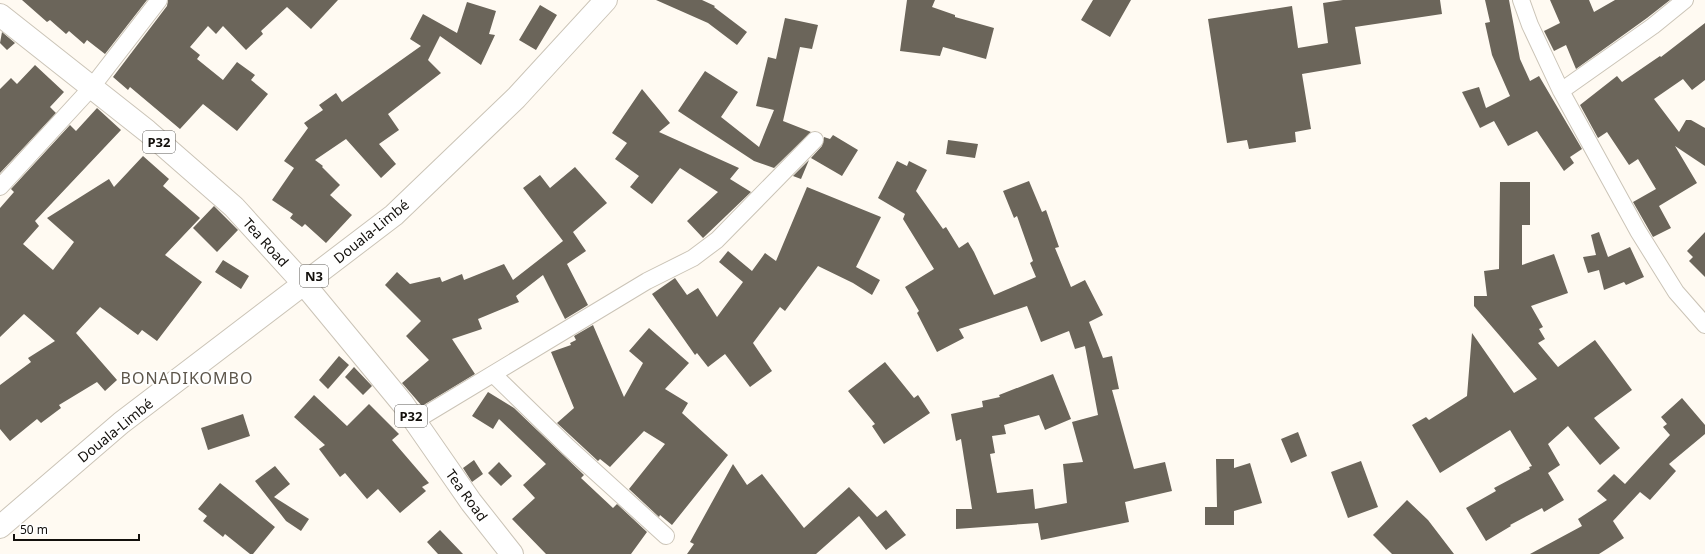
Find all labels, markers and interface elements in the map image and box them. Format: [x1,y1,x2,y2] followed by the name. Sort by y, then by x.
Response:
[143,131,175,153] road number: P32
[329,195,413,267] street label: Douala-Limbé
[239,213,293,271] street label: Tea Road
[300,265,328,287] road number: N3
[121,367,253,389] district label: BONADIKOMBO
[73,394,157,466] street label: Douala-Limbé
[395,405,427,427] road number: P32
[442,465,492,525] street label: Tea Road
[14,516,139,542] scale bar
[20,521,48,538] text: 50 m

